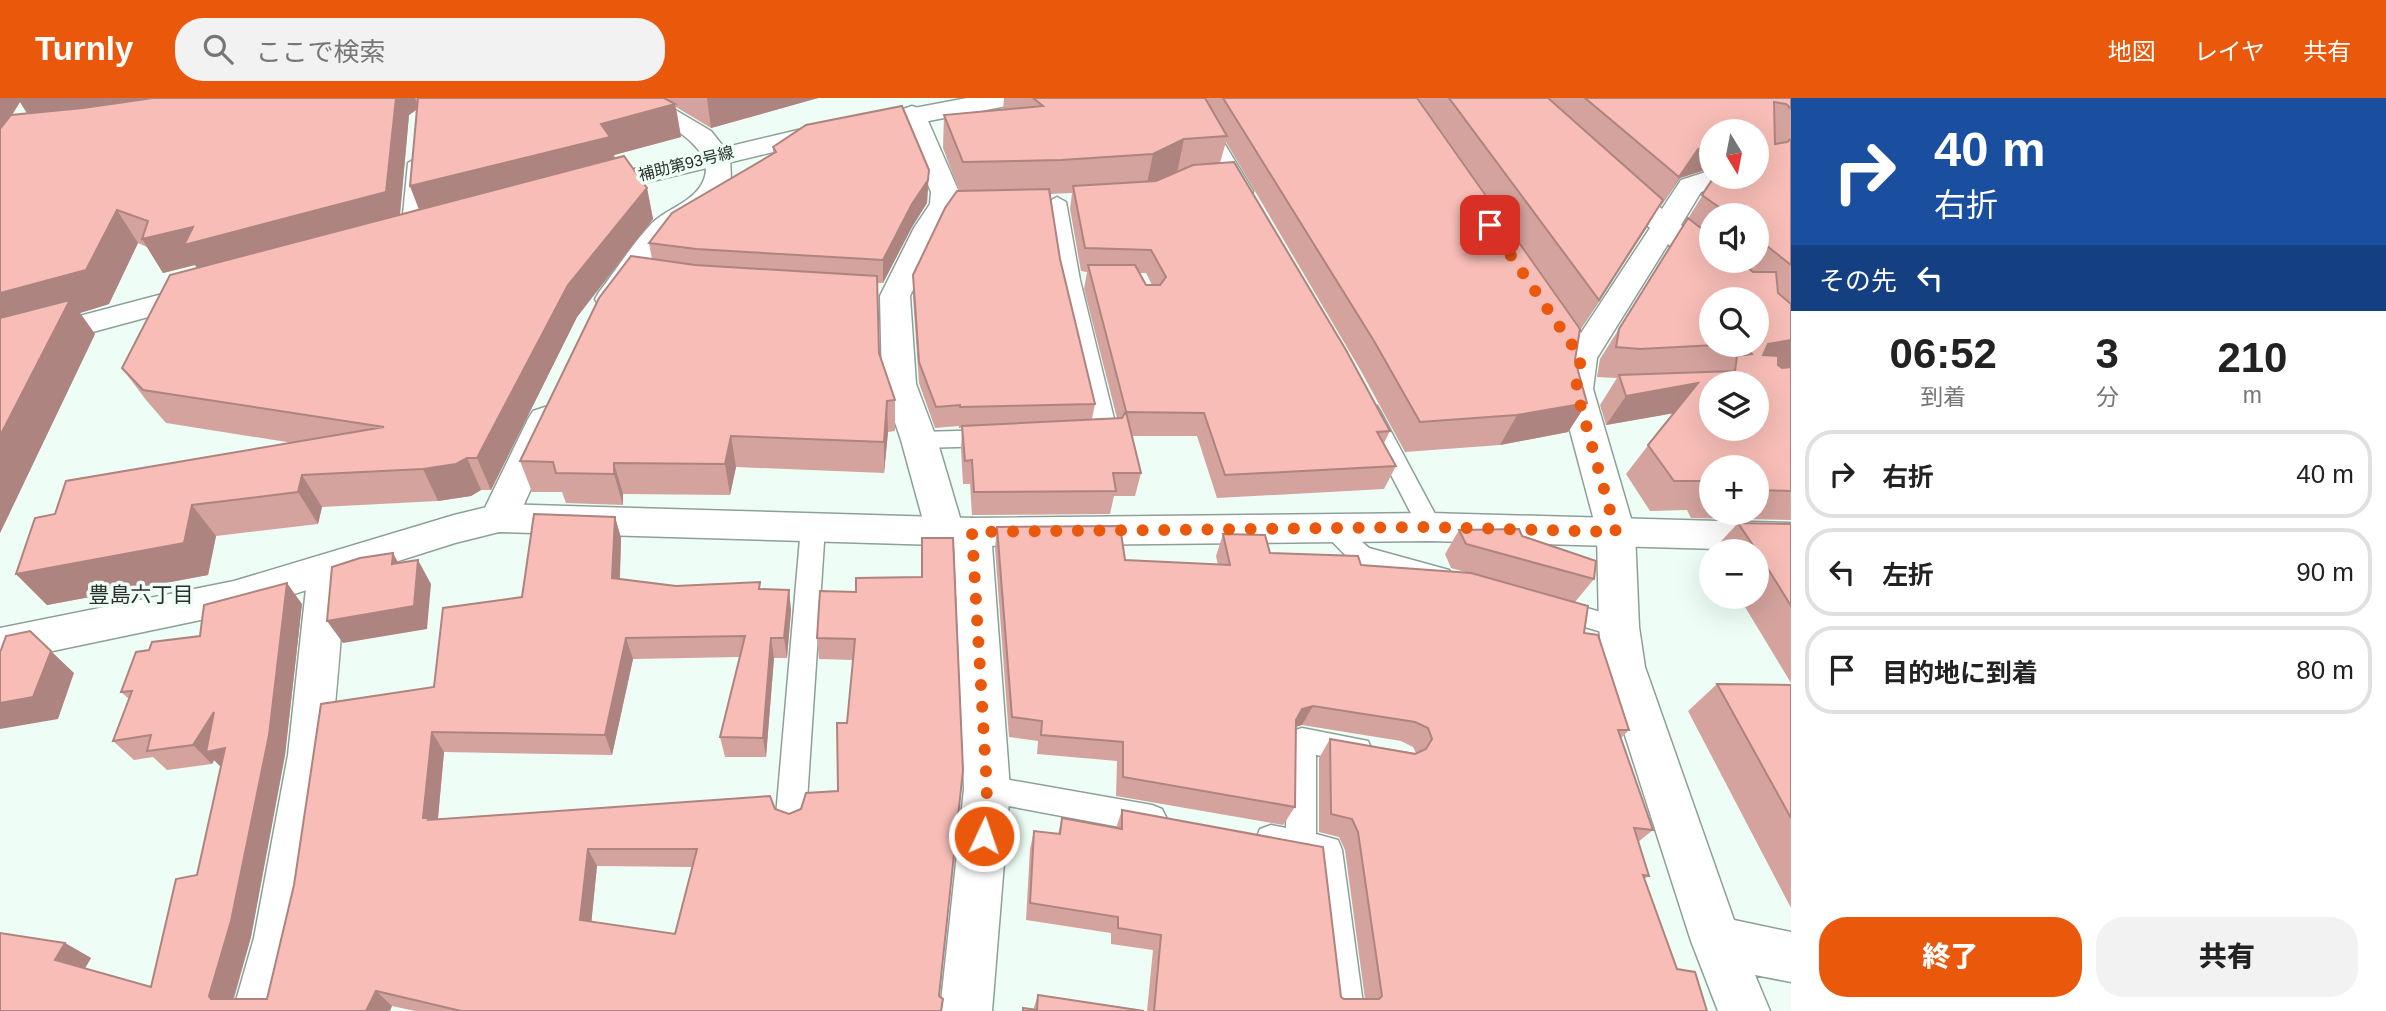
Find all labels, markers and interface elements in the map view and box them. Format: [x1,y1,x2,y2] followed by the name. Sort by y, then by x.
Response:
[175,18,665,81] search box
[35,30,133,67] text: Turnly
[199,30,237,68] icon: search
[255,37,385,67] text: ここで検索
[2108,38,2156,65] text: 地図
[2194,38,2265,65] text: レイヤ
[2303,38,2351,65] text: 共有
[1699,119,1769,189] north arrow
[1699,119,1769,609] map controls
[1934,122,2046,176] text: 40 m
[1819,126,1910,217] icon: right
[637,143,736,184] street label: 補助第93号線
[1934,187,1998,223] text: 右折
[1460,195,1520,255] pin
[1699,203,1769,273] button: sound
[1471,206,1509,244] icon: arrive
[1911,259,1949,297] icon: left
[1819,266,1897,296] text: その先
[1699,287,1769,357] button: search
[1890,330,1997,377] text: 06:52
[2095,330,2119,377] text: 3
[2217,334,2287,381] text: 210
[1699,371,1769,441] button: layers
[2243,382,2262,408] text: m
[1920,384,1966,410] text: 到着
[2096,384,2119,410] text: 分
[1699,455,1769,525] button: +
[1823,455,1861,493] icon: right
[2296,459,2354,489] text: 40 m
[1882,462,1934,492] text: 右折
[1699,539,1769,609] button: −
[1823,553,1861,591] icon: left
[2296,557,2354,587] text: 90 m
[1882,560,1934,590] text: 左折
[89,583,194,606] district label: 豊島六丁目
[1823,651,1861,689] icon: arrive
[2296,655,2354,685] text: 80 m
[1882,658,2038,688] text: 目的地に到着
[947,799,1021,873] position arrow
[1819,917,2082,997] button: 終了
[2096,917,2358,997] button: 共有

